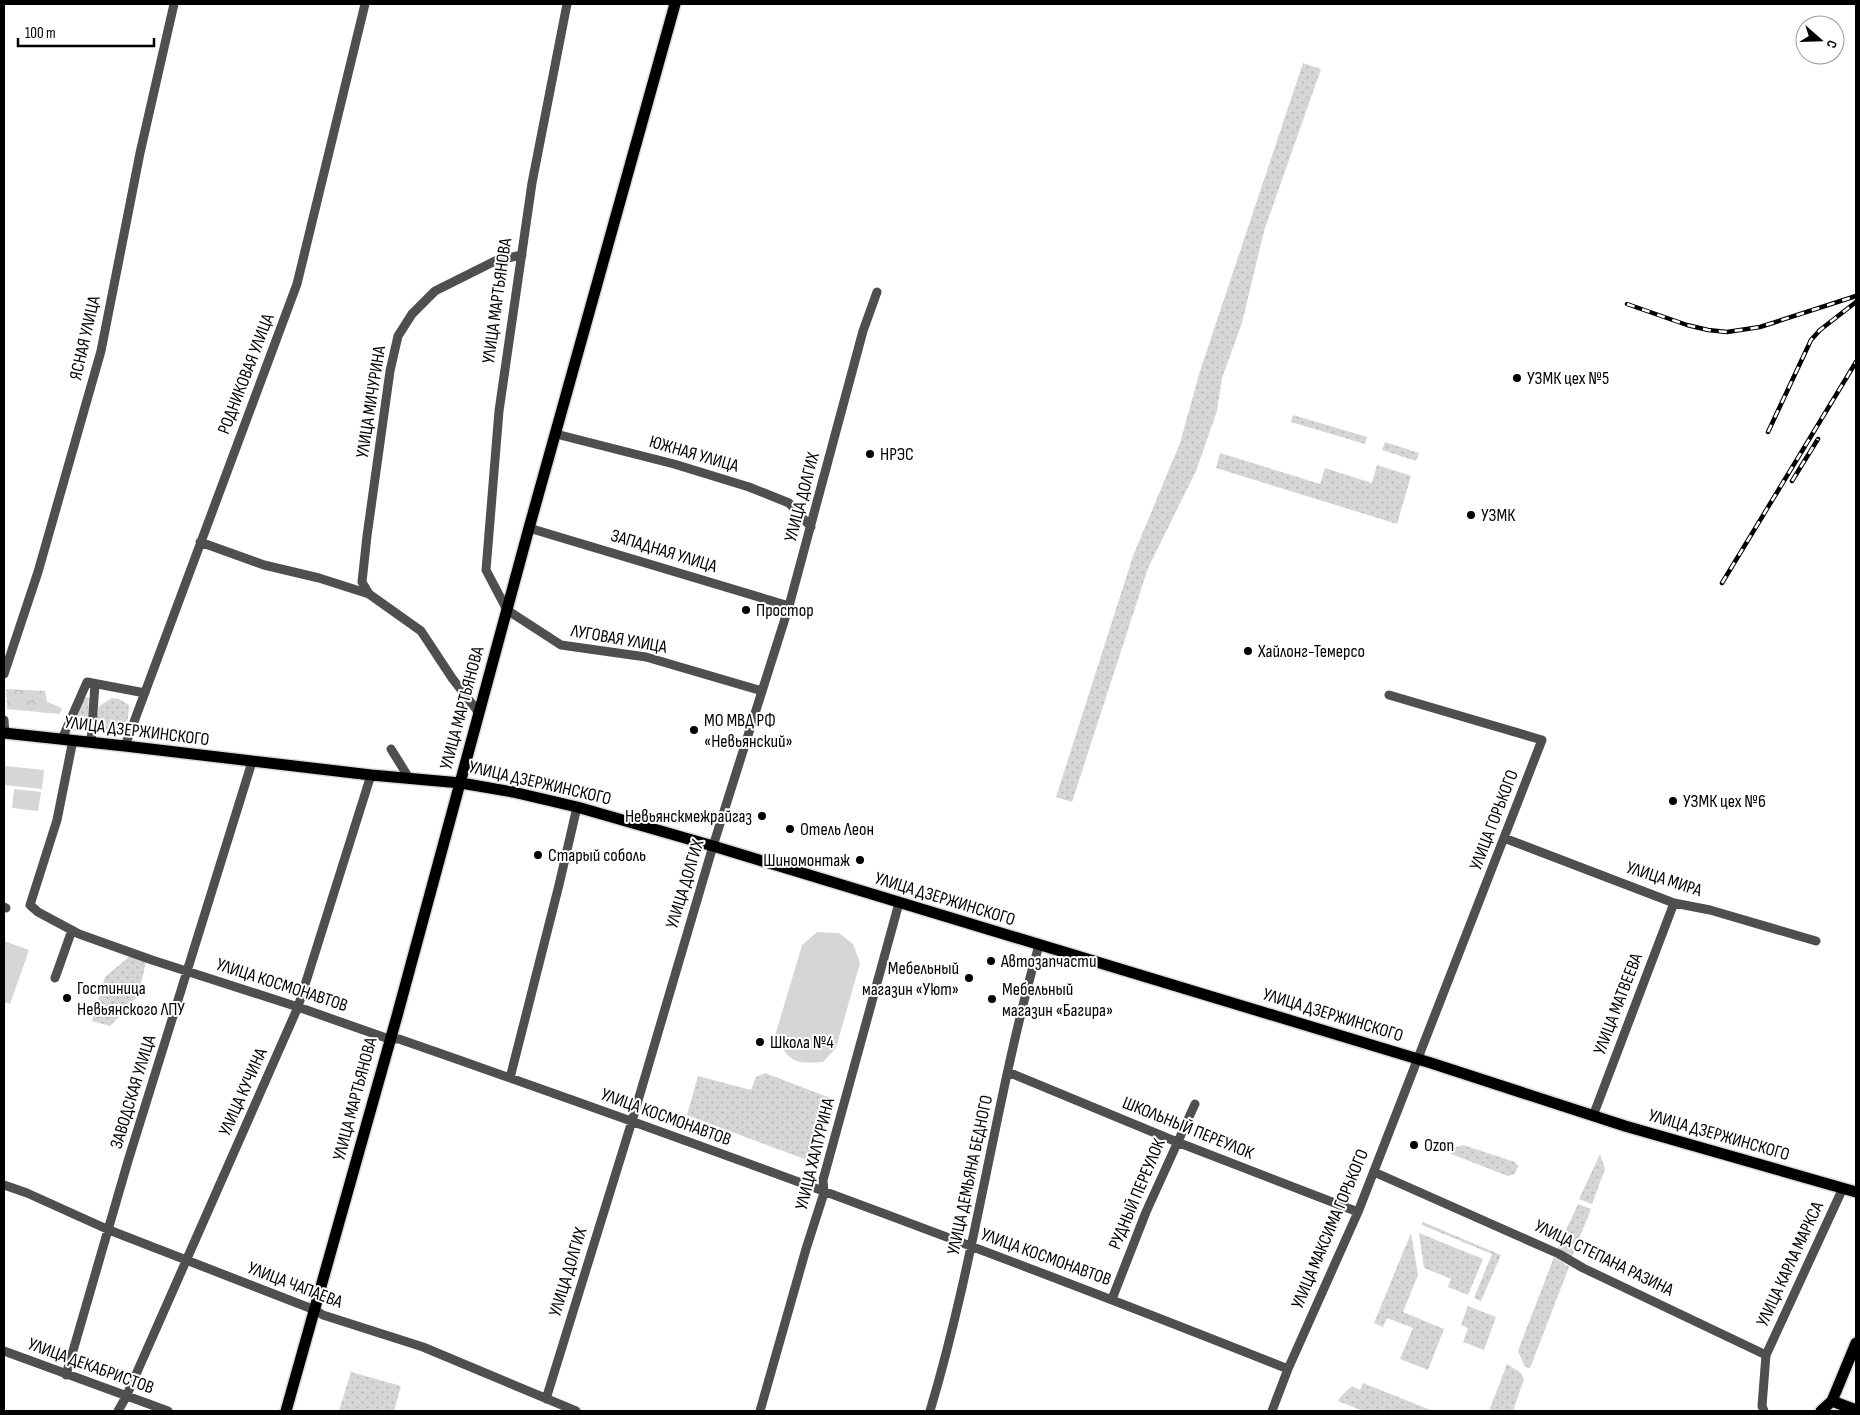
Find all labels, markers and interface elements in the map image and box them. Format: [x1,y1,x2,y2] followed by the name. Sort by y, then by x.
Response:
[18,15,154,47] scale bar
[1795,15,1845,65] north arrow
[25,24,56,43] text: 100 m
[1823,38,1841,51] text: С
[478,237,516,365] street label: УЛИЦА МАРТЬЯНОВА
[65,294,105,382] street label: ЯСНАЯ УЛИЦА
[213,311,279,437] street label: РОДНИКОВАЯ УЛИЦА
[352,344,390,460] street label: УЛИЦА МИЧУРИНА
[1527,368,1609,389] place label: УЗМК цех №5
[1511,372,1523,384] marker: УЗМК цех №5
[647,431,741,477] street label: ЮЖНАЯ УЛИЦА
[880,444,914,465] place label: НРЭС
[864,448,876,460] marker: НРЭС
[780,450,824,544] street label: УЛИЦА ДОЛГИХ
[1481,505,1516,526] place label: УЗМК
[1465,509,1477,521] marker: УЗМК
[608,525,720,577] street label: ЗАПАДНАЯ УЛИЦА
[756,600,814,621] place label: Простор
[740,604,752,616] marker: Простор
[569,620,669,658] street label: ЛУГОВАЯ УЛИЦА
[1257,641,1365,662] place label: Хайлонг-Темерсо
[436,644,489,772] street label: УЛИЦА МАРТЬЯНОВА
[1242,645,1254,657] marker: Хайлонг-Темерсо
[704,710,793,752] place label: МО МВД РФ «Невьянский»
[64,712,210,750] street label: УЛИЦА ДЗЕРЖИНСКОГО
[688,724,700,736] marker: МО МВД РФ «Невьянский»
[467,756,613,810] street label: УЛИЦА ДЗЕРЖИНСКОГО
[1465,767,1523,873] street label: УЛИЦА ГОРЬКОГО
[1683,791,1766,812] place label: УЗМК цех №6
[1667,795,1679,807] marker: УЗМК цех №6
[625,806,752,827] place label: Невьянскмежрайгаз
[756,810,768,822] marker: Невьянскмежрайгаз
[800,819,874,840] place label: Отель Леон
[784,823,796,835] marker: Отель Леон
[662,837,709,931] street label: УЛИЦА ДОЛГИХ
[548,845,646,866] place label: Старый соболь
[532,849,544,861] marker: Старый соболь
[763,850,850,871] place label: Шиномонтаж
[854,854,866,866] marker: Шиномонтаж
[1624,857,1705,901] street label: УЛИЦА МИРА
[872,868,1018,930] street label: УЛИЦА ДЗЕРЖИНСКОГО
[1589,950,1647,1058] street label: УЛИЦА МАТВЕЕВА
[1000,951,1096,972] place label: Автозапчасти
[214,954,350,1016] street label: УЛИЦА КОСМОНАВТОВ
[985,955,997,967] marker: Автозапчасти
[862,958,959,1000] place label: Мебельный магазин «Уют»
[963,972,975,984] marker: Мебельный магазин «Уют»
[77,978,185,1020] place label: Гостиница Невьянского ЛПУ
[1002,979,1113,1021] place label: Мебельный магазин «Багира»
[1260,984,1406,1046] street label: УЛИЦА ДЗЕРЖИНСКОГО
[61,992,73,1004] marker: Гостиница Невьянского ЛПУ
[986,993,998,1005] marker: Мебельный магазин «Багира»
[106,1032,160,1151] street label: ЗАВОДСКАЯ УЛИЦА
[770,1032,834,1053] place label: Школа №4
[329,1035,382,1163] street label: УЛИЦА МАРТЬЯНОВА
[754,1036,766,1048] marker: Школа №4
[214,1045,272,1139] street label: УЛИЦА КУЧИНА
[598,1084,734,1150] street label: УЛИЦА КОСМОНАВТОВ
[1119,1092,1258,1164] street label: ШКОЛЬНЫЙ ПЕРЕУЛОК
[943,1093,997,1257] street label: УЛИЦА ДЕМЬЯНА БЕДНОГО
[791,1096,839,1212] street label: УЛИЦА ХАЛТУРИНА
[1646,1105,1792,1165] street label: УЛИЦА ДЗЕРЖИНСКОГО
[1104,1135,1170,1253] street label: РУДНЫЙ ПЕРЕУЛОК
[1424,1135,1454,1156] place label: Ozon
[1408,1139,1420,1151] marker: Ozon
[1287,1146,1373,1312] street label: УЛИЦА МАКСИМА ГОРЬКОГО
[1752,1198,1828,1330] street label: УЛИЦА КАРЛА МАРКСА
[1531,1215,1677,1301] street label: УЛИЦА СТЕПАНА РАЗИНА
[978,1224,1114,1290] street label: УЛИЦА КОСМОНАВТОВ
[545,1225,592,1319] street label: УЛИЦА ДОЛГИХ
[245,1257,346,1313] street label: УЛИЦА ЧАПАЕВА
[25,1333,157,1399] street label: УЛИЦА ДЕКАБРИСТОВ

